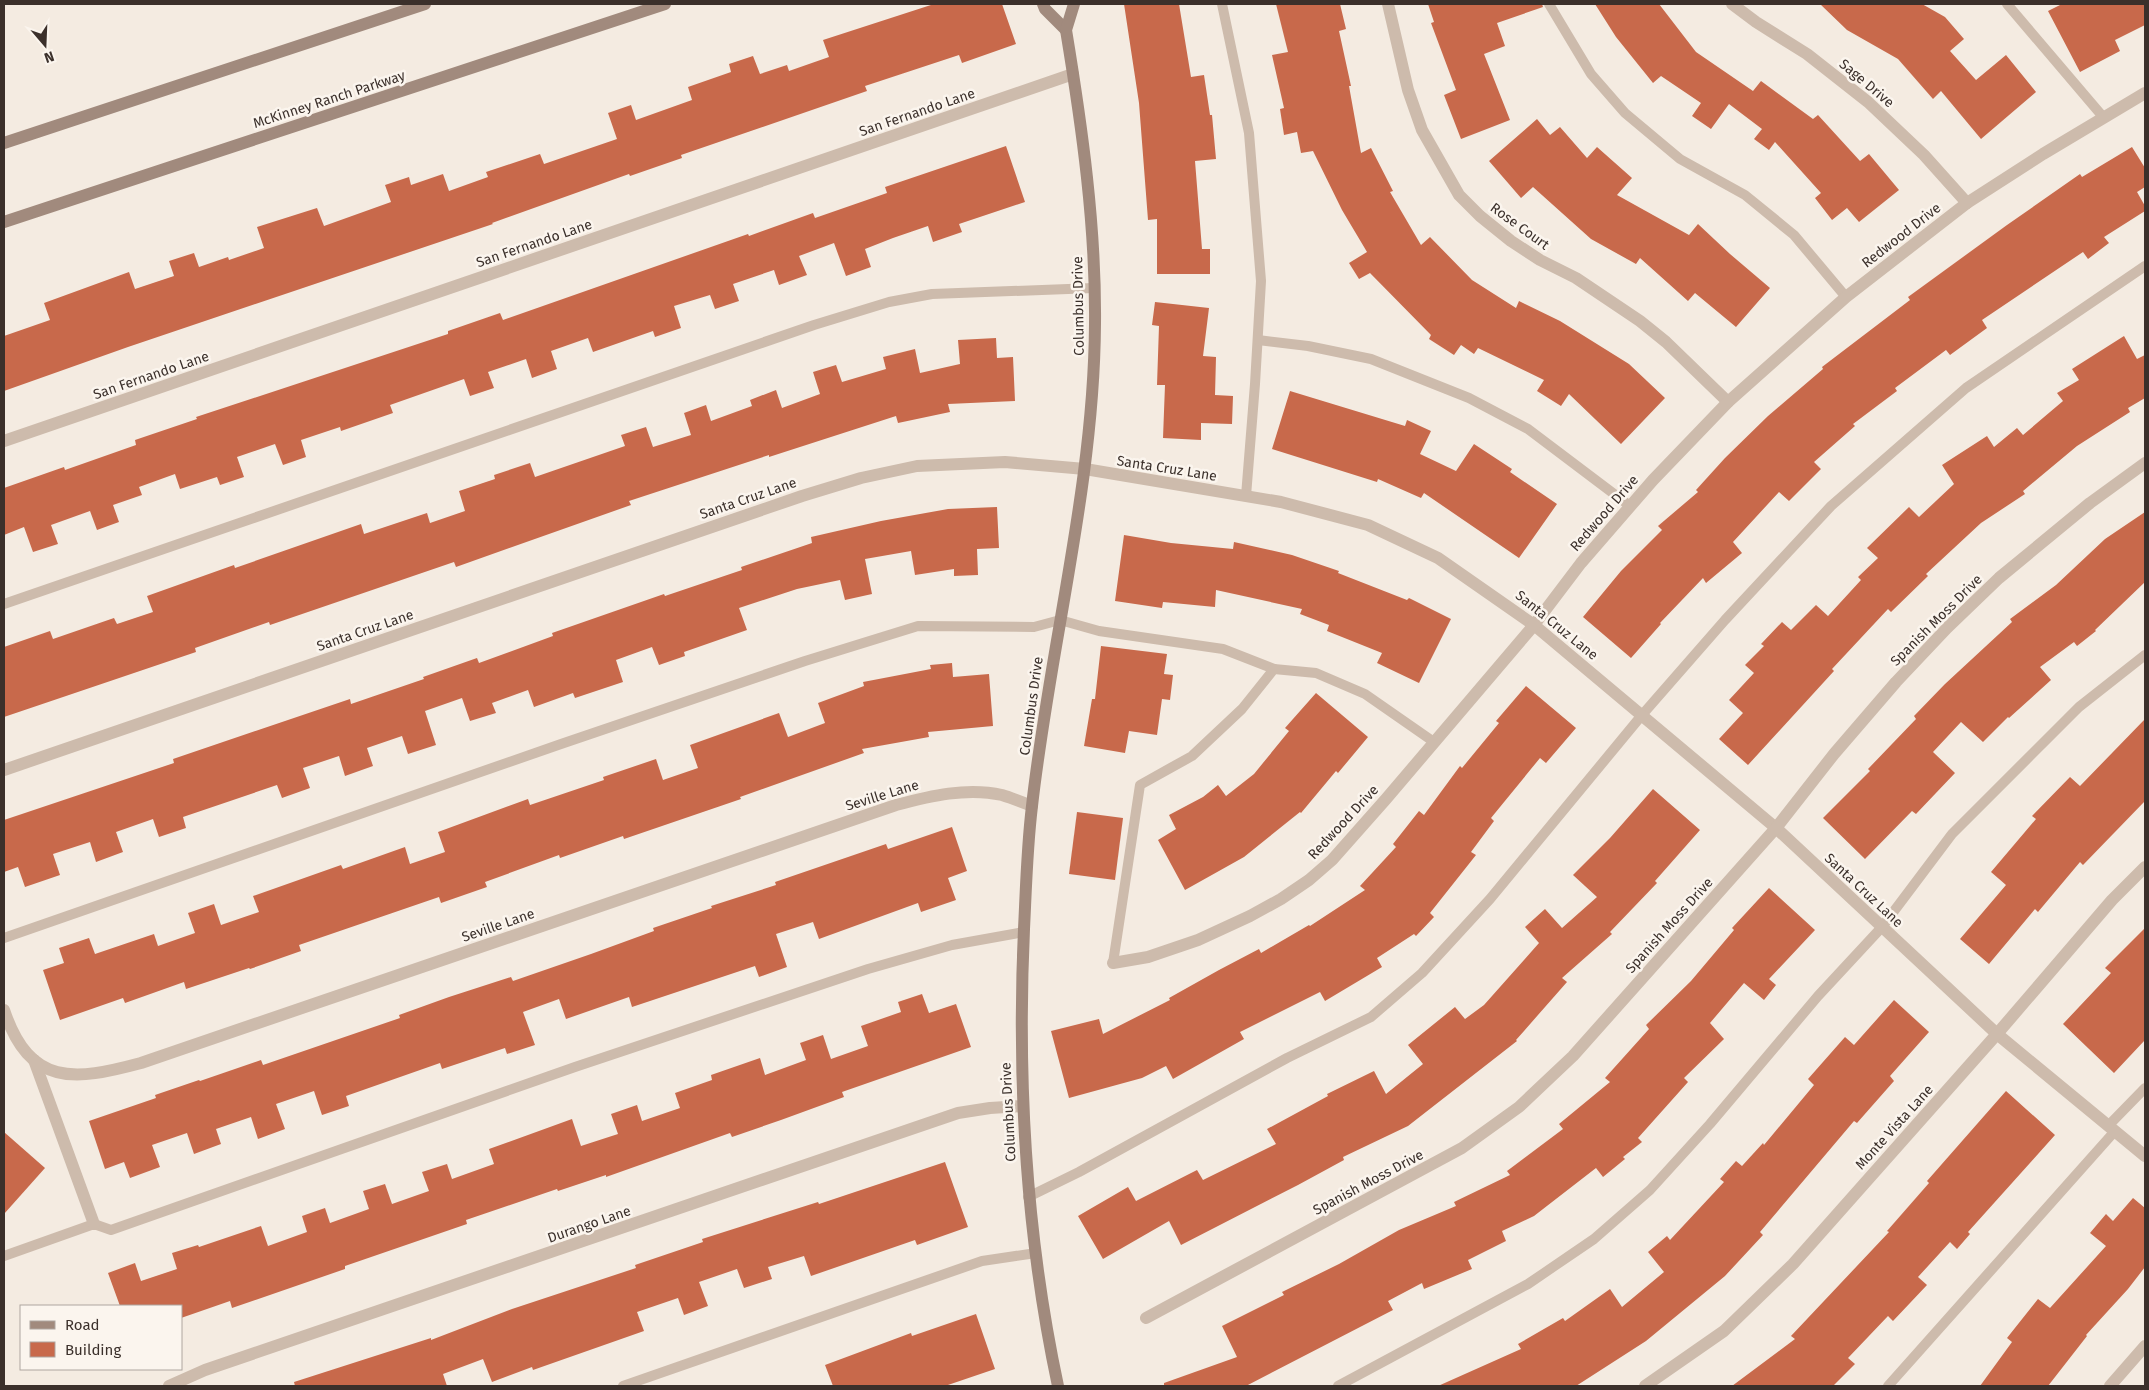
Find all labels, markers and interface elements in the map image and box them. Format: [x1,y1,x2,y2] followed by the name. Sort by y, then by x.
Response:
[20,20,70,70] north arrow
[42,47,56,66] text: N
[1836,56,1898,111] street label: Sage Drive
[251,67,407,132] street label: McKinney Ranch Parkway
[857,85,977,140] street label: San Fernando Lane
[1487,199,1553,254] street label: Rose Court
[1858,199,1944,272] street label: Redwood Drive
[474,216,594,271] street label: San Fernando Lane
[1069,256,1088,356] street label: Columbus Drive
[91,348,211,403] street label: San Fernando Lane
[1116,452,1218,485] street label: Santa Cruz Lane
[1567,472,1642,555] street label: Redwood Drive
[698,474,799,523] street label: Santa Cruz Lane
[1887,571,1986,670] street label: Spanish Moss Drive
[1512,587,1601,664] street label: Santa Cruz Lane
[315,606,416,655] street label: Santa Cruz Lane
[1016,656,1047,757] street label: Columbus Drive
[843,776,921,815] street label: Seville Lane
[1305,782,1382,863] street label: Redwood Drive
[1821,850,1906,931] street label: Santa Cruz Lane
[1622,874,1717,977] street label: Spanish Moss Drive
[460,905,537,946] street label: Seville Lane
[997,1062,1020,1162] street label: Columbus Drive
[1852,1081,1937,1173] street label: Monte Vista Lane
[1310,1146,1426,1219] street label: Spanish Moss Drive
[545,1202,633,1247] street label: Durango Lane
[20,1305,182,1370] legend
[65,1316,100,1334] text: Road
[65,1341,121,1359] text: Building

